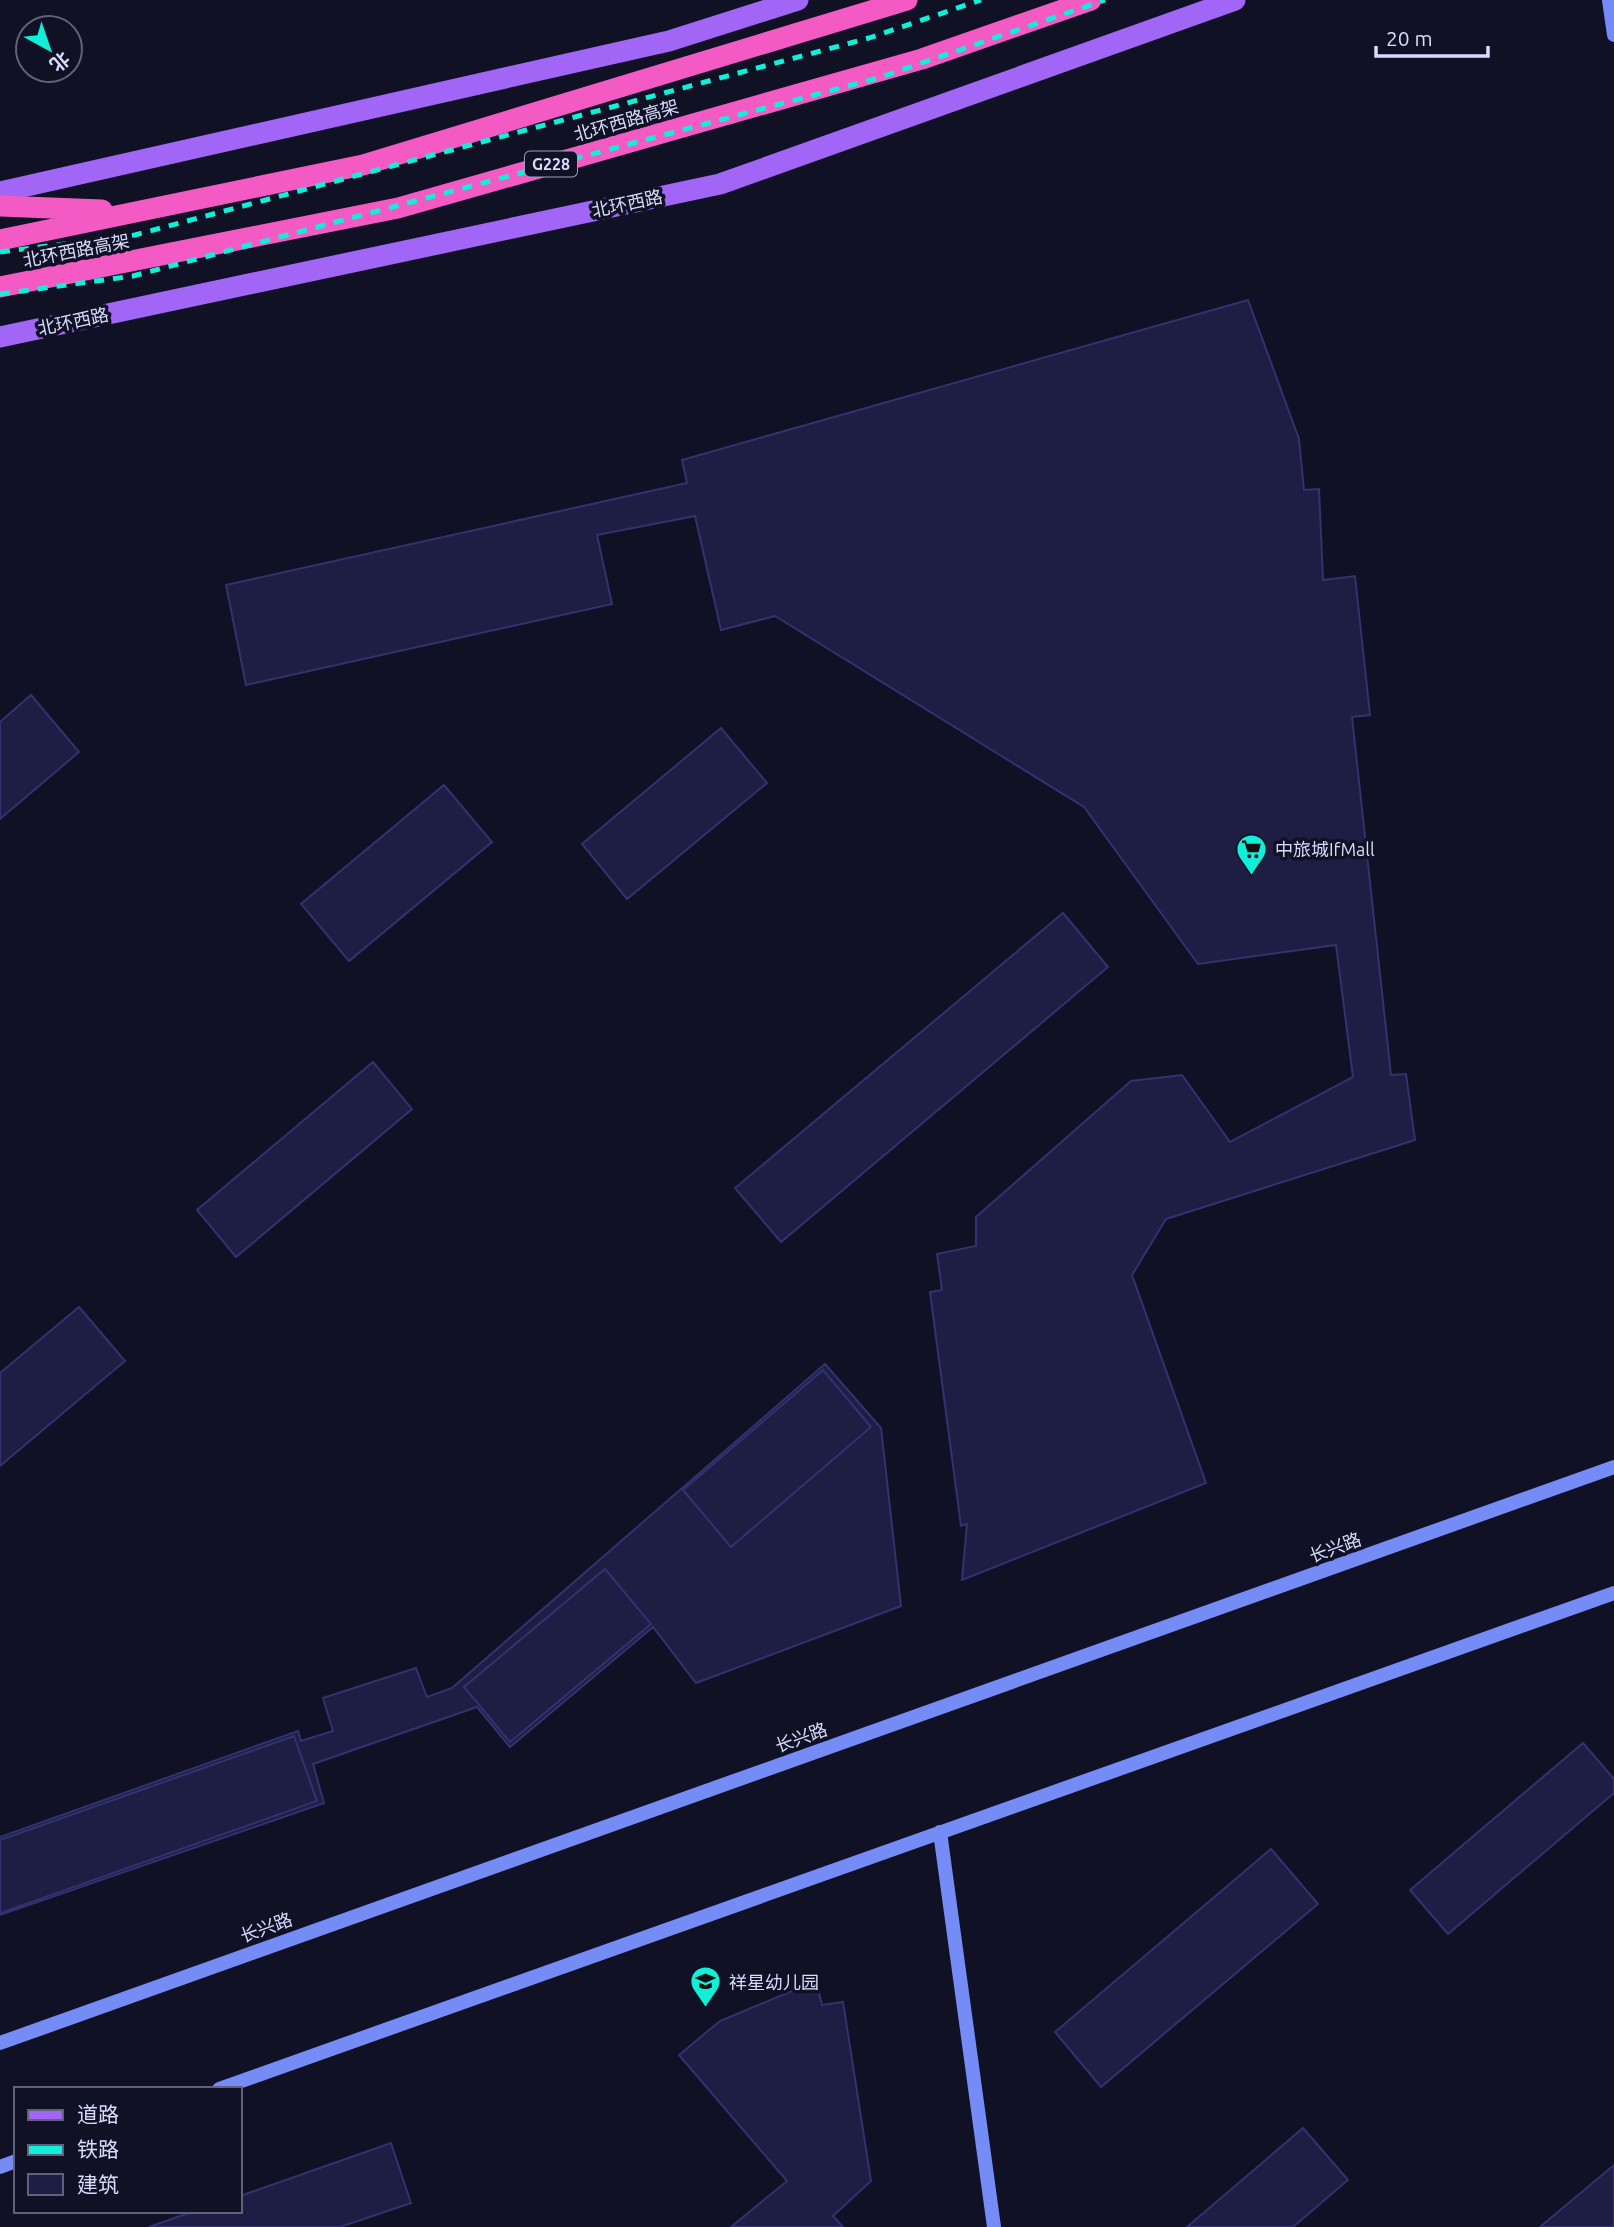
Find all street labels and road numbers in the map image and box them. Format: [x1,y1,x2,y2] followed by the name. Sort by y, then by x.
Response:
[571,96,681,144] street label: 北环西路高架
[525,152,577,176] road number: G228
[590,186,664,220] street label: 北环西路
[21,230,131,270] street label: 北环西路高架
[36,304,110,338] street label: 北环西路
[1306,1528,1364,1566] street label: 长兴路
[772,1718,830,1756] street label: 长兴路
[237,1908,295,1946] street label: 长兴路

